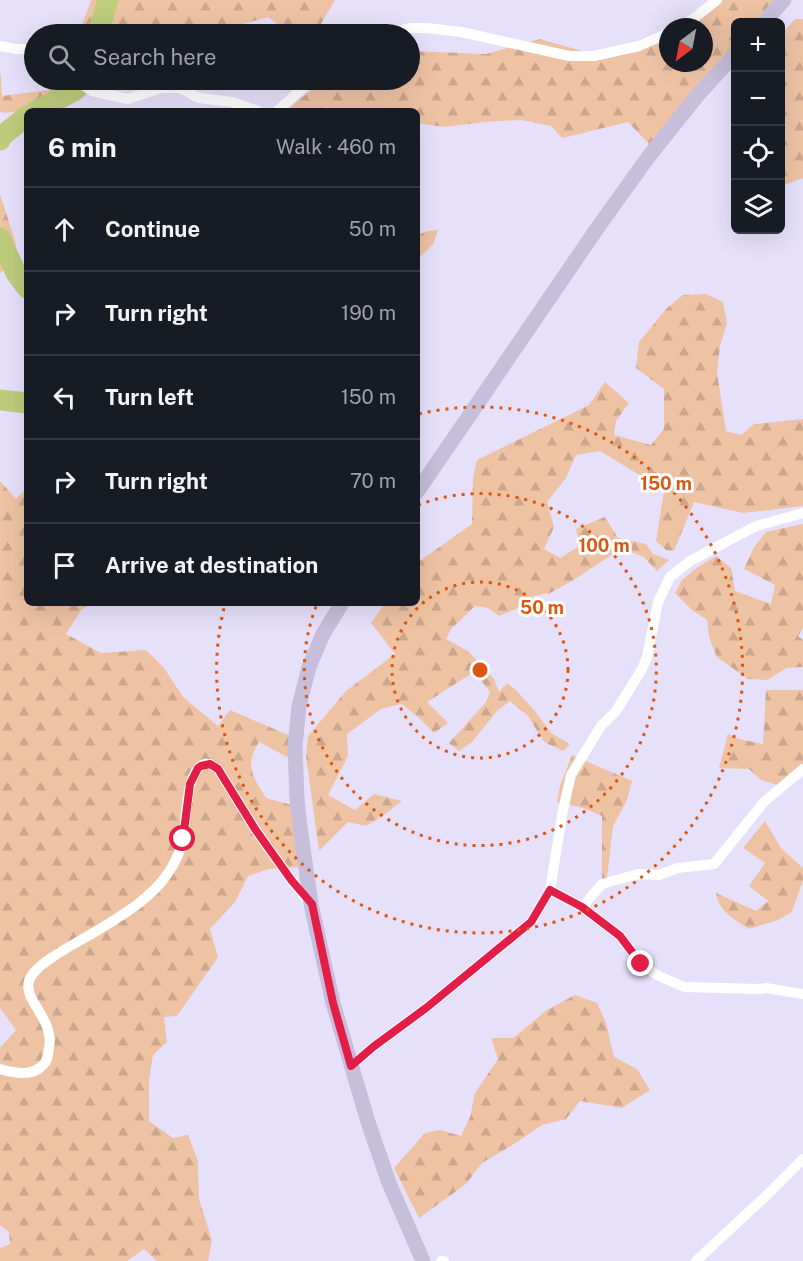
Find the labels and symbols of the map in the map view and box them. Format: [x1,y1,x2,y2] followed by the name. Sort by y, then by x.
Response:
[659,18,713,72] north arrow
[640,473,692,494] text: 150 m
[578,535,630,556] text: 100 m
[520,597,564,618] text: 50 m
[470,660,490,680] centre of rings
[169,825,195,851] route start
[627,950,653,976] route end

